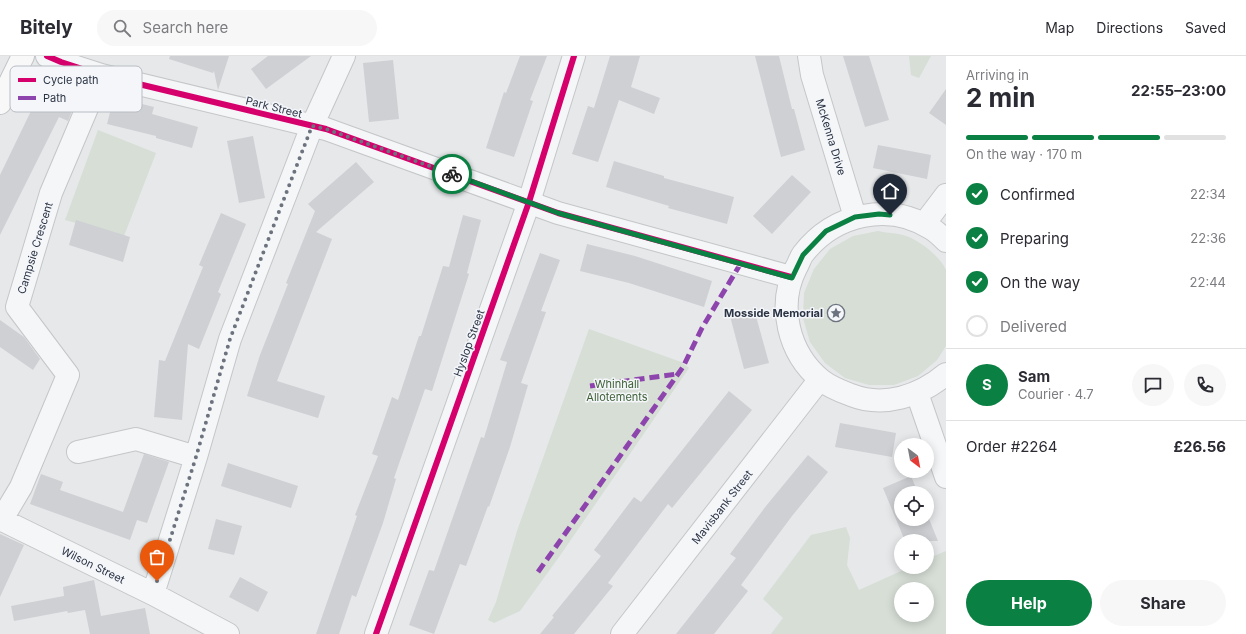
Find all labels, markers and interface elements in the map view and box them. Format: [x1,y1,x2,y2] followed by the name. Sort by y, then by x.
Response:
[97,10,377,46] search box
[20,16,73,39] text: Bitely
[111,17,133,39] icon: search
[143,18,228,37] text: Search here
[1045,19,1074,36] text: Map
[1096,19,1163,36] text: Directions
[1185,19,1226,36] text: Saved
[10,66,142,112] legend
[966,67,1029,83] text: Arriving in
[43,73,99,87] text: Cycle path
[1131,81,1226,100] text: 22:55–23:00
[966,82,1036,113] text: 2 min
[43,91,66,105] text: Path
[244,93,304,121] street label: Park Street
[813,97,849,177] street label: McKenna Drive
[966,146,1082,162] text: On the way · 170 m
[432,154,472,194] courier
[441,163,463,185] icon: bike
[873,174,907,215] pin
[879,180,901,202] icon: home
[966,183,988,205] icon: check
[1000,185,1075,204] text: Confirmed
[1190,186,1226,202] text: 22:34
[14,200,56,296] street label: Campsie Crescent
[966,227,988,249] icon: check
[1000,229,1069,248] text: Preparing
[1190,230,1226,246] text: 22:36
[966,271,988,293] icon: check
[1000,273,1080,292] text: On the way
[1190,274,1226,290] text: 22:44
[826,303,846,323] place icon: Mosside Memorial
[724,306,823,320] place label: Mosside Memorial
[450,307,488,378] street label: Hyslop Street
[1000,317,1067,336] text: Delivered
[1132,364,1174,406] button: chat
[1184,364,1226,406] button: phone
[1018,367,1050,386] text: Sam
[982,375,992,394] text: S
[586,377,648,404] park label: Whinhall Allotements
[1018,386,1094,402] text: Courier · 4.7
[966,437,1057,456] text: Order #2264
[1173,437,1226,456] text: £26.56
[894,438,934,478] north arrow
[894,438,934,622] map controls
[689,467,756,547] street label: Mavisbank Street
[894,486,934,526] button: locate
[894,534,934,574] button: +
[140,540,174,581] pin
[59,544,128,587] street label: Wilson Street
[146,546,168,568] icon: bag
[966,580,1092,626] button: Help
[1100,580,1226,626] button: Share
[894,582,934,622] button: −

